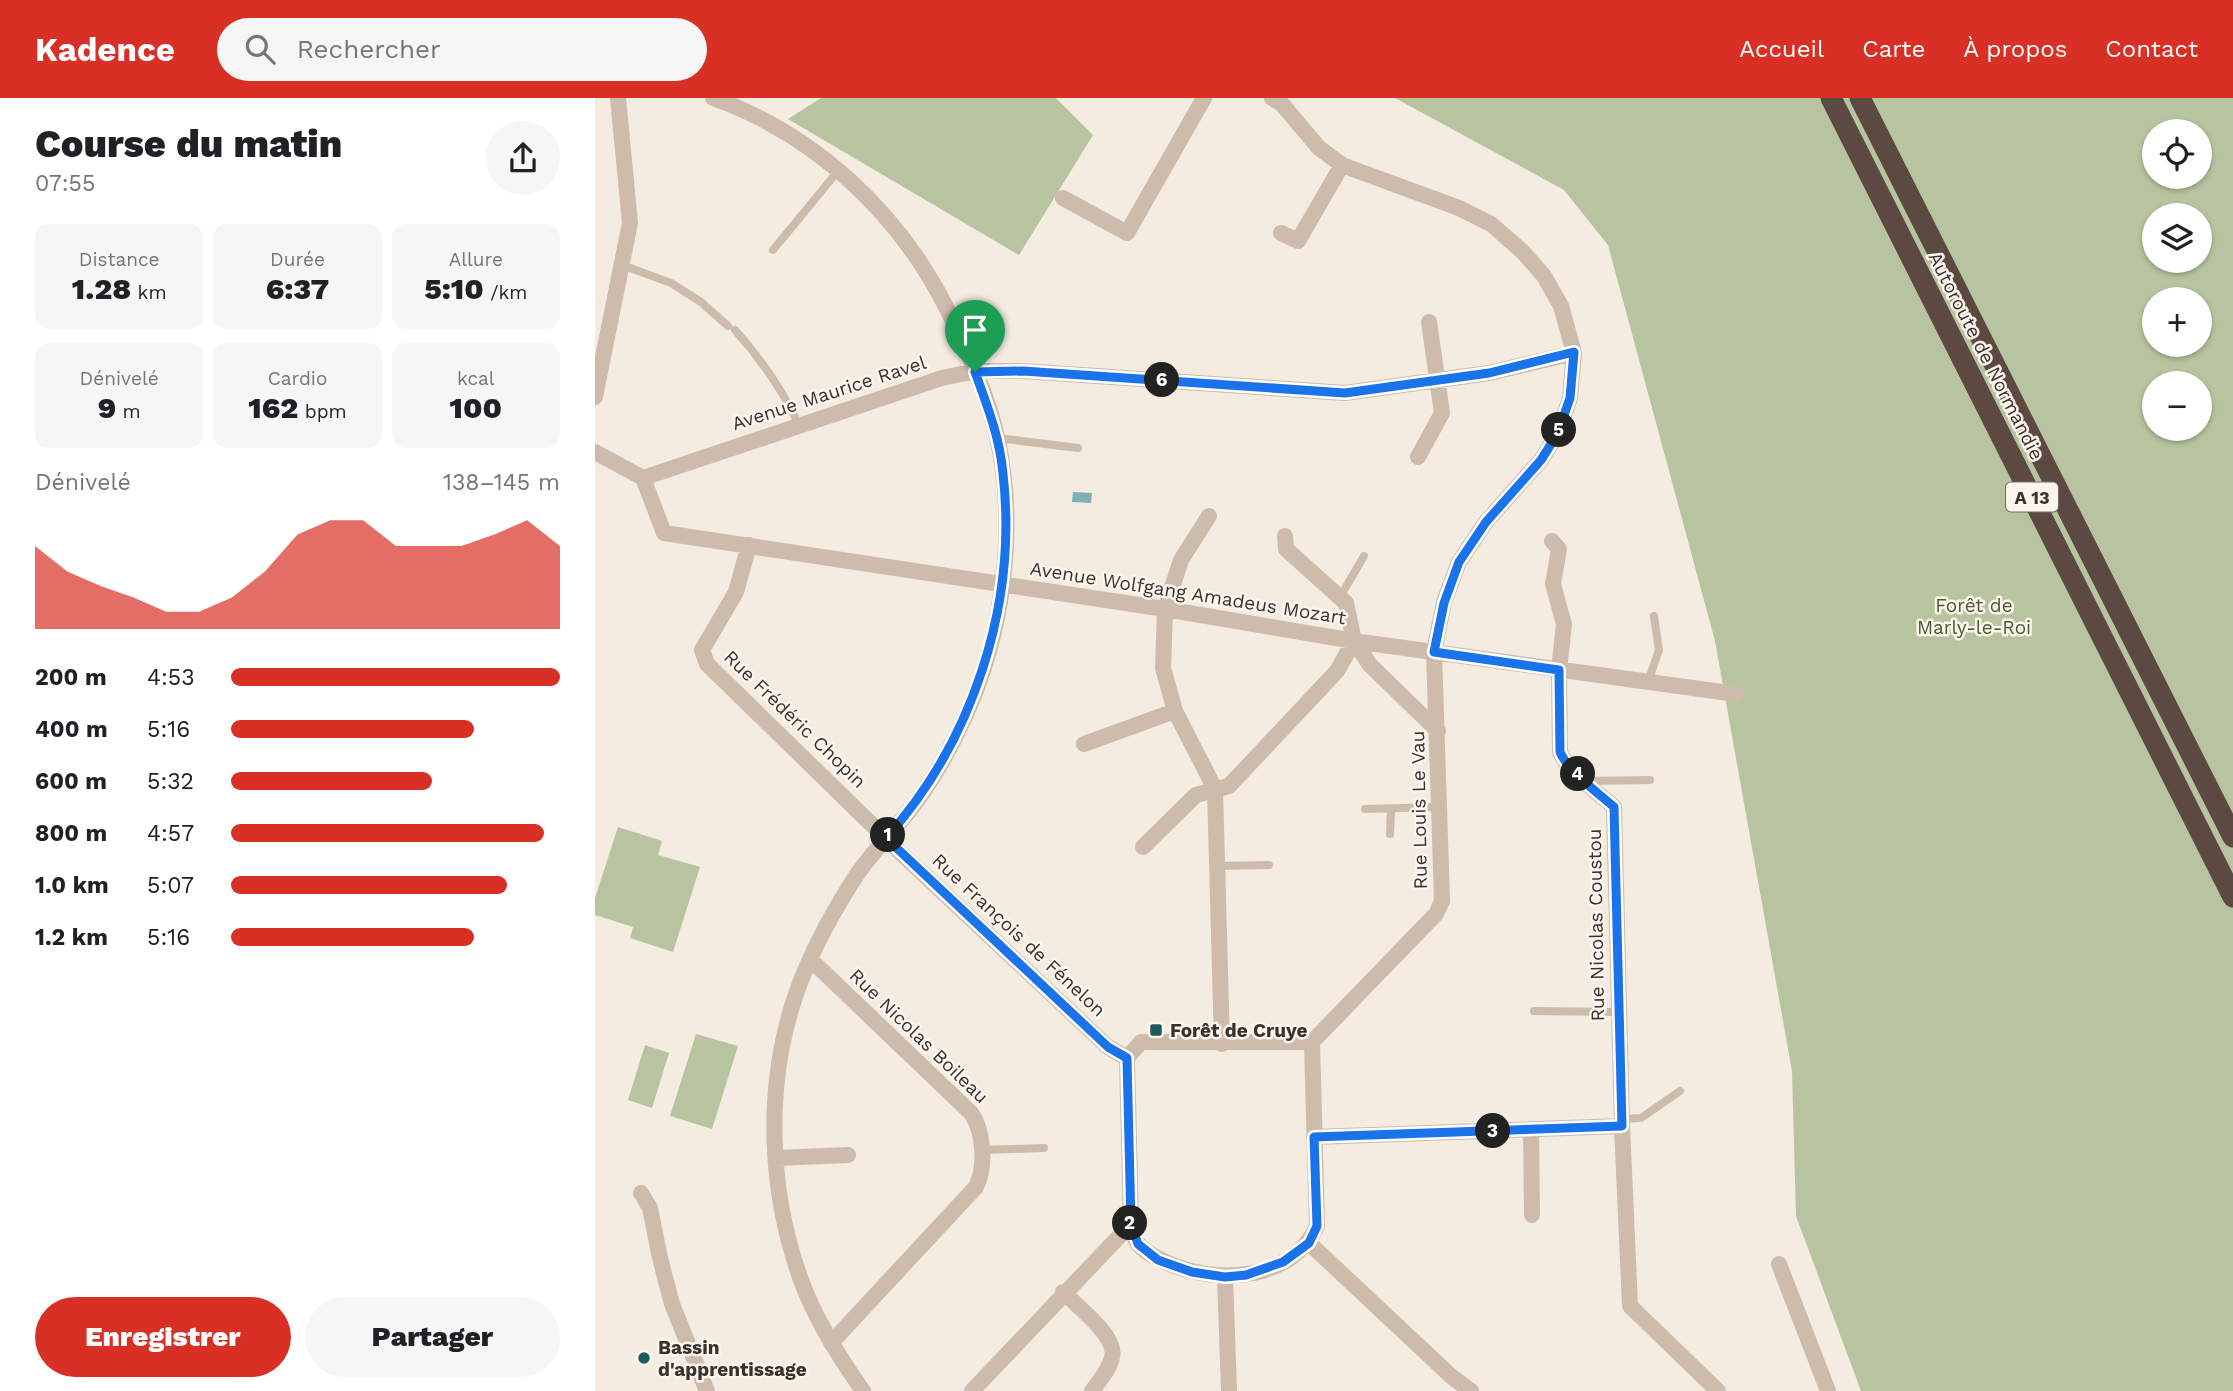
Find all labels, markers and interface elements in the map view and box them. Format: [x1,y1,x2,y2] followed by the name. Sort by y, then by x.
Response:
[217,18,707,81] search box
[35,30,175,69] text: Kadence
[241,30,279,68] icon: search
[297,34,441,64] text: Rechercher
[1739,35,1824,63] text: Accueil
[1862,35,1925,63] text: Carte
[1963,35,2067,63] text: À propos
[2105,35,2198,63] text: Contact
[2142,119,2212,441] map controls
[2142,119,2212,189] button: locate
[486,121,560,195] button: share
[35,122,342,166] text: Course du matin
[35,170,95,197] text: 07:55
[2142,203,2212,273] button: layers
[79,248,160,271] text: Distance
[270,248,325,271] text: Durée
[449,248,503,271] text: Allure
[1923,248,2049,464] street label: Autoroute de Normandie
[72,271,131,306] text: 1.28
[266,271,329,306] text: 6:37
[424,271,484,306] text: 5:10
[131,281,167,304] text: km
[484,281,527,304] text: /km
[2142,287,2212,357] button: +
[945,300,1005,372] pin
[956,311,994,349] icon: arrive
[729,351,929,435] street label: Avenue Maurice Ravel
[1145,362,1179,398] pin: 6
[80,367,159,390] text: Dénivelé
[268,367,327,390] text: Cardio
[457,367,495,390] text: kcal
[1156,368,1167,391] text: 6
[2142,371,2212,441] button: −
[98,390,116,425] text: 9
[248,390,298,425] text: 162
[450,390,502,425] text: 100
[116,400,141,423] text: m
[298,400,347,423] text: bpm
[1541,412,1577,448] pin: 5
[1553,418,1564,441] text: 5
[35,469,131,496] text: Dénivelé
[443,469,560,496] text: 138–145 m
[2006,482,2058,512] road number: A 13
[1028,557,1348,629] street label: Avenue Wolfgang Amadeus Mozart
[1917,594,2031,639] park label: Forêt de Marly-le-Roi
[719,645,871,793] street label: Rue Frédéric Chopin
[35,664,107,691] text: 200 m
[147,664,195,691] text: 4:53
[35,716,108,743] text: 400 m
[147,716,190,743] text: 5:16
[1406,730,1432,890] street label: Rue Louis Le Vau
[1560,756,1595,792] pin: 4
[1571,762,1584,785] text: 4
[35,768,107,795] text: 600 m
[147,768,194,795] text: 5:32
[871,818,905,852] pin: 1
[35,820,107,847] text: 800 m
[147,820,194,847] text: 4:57
[883,823,892,846] text: 1
[1583,828,1609,1022] street label: Rue Nicolas Coustou
[928,849,1110,1021] street label: Rue François de Fénelon
[35,872,109,899] text: 1.0 km
[147,872,194,899] text: 5:07
[35,924,108,951] text: 1.2 km
[147,924,190,951] text: 5:16
[845,964,993,1108] street label: Rue Nicolas Boileau
[1170,1019,1308,1042] place label: Forêt de Cruye
[1148,1022,1164,1038] marker: Forêt de Cruye
[1475,1114,1511,1148] pin: 3
[1487,1119,1498,1142] text: 3
[1113,1206,1147,1240] pin: 2
[1124,1211,1135,1234] text: 2
[35,1297,291,1377] button: Enregistrer
[305,1297,560,1377] button: Partager
[658,1336,807,1381] place label: Bassin d'apprentissage
[636,1350,652,1366] marker: Bassin d'apprentissage

